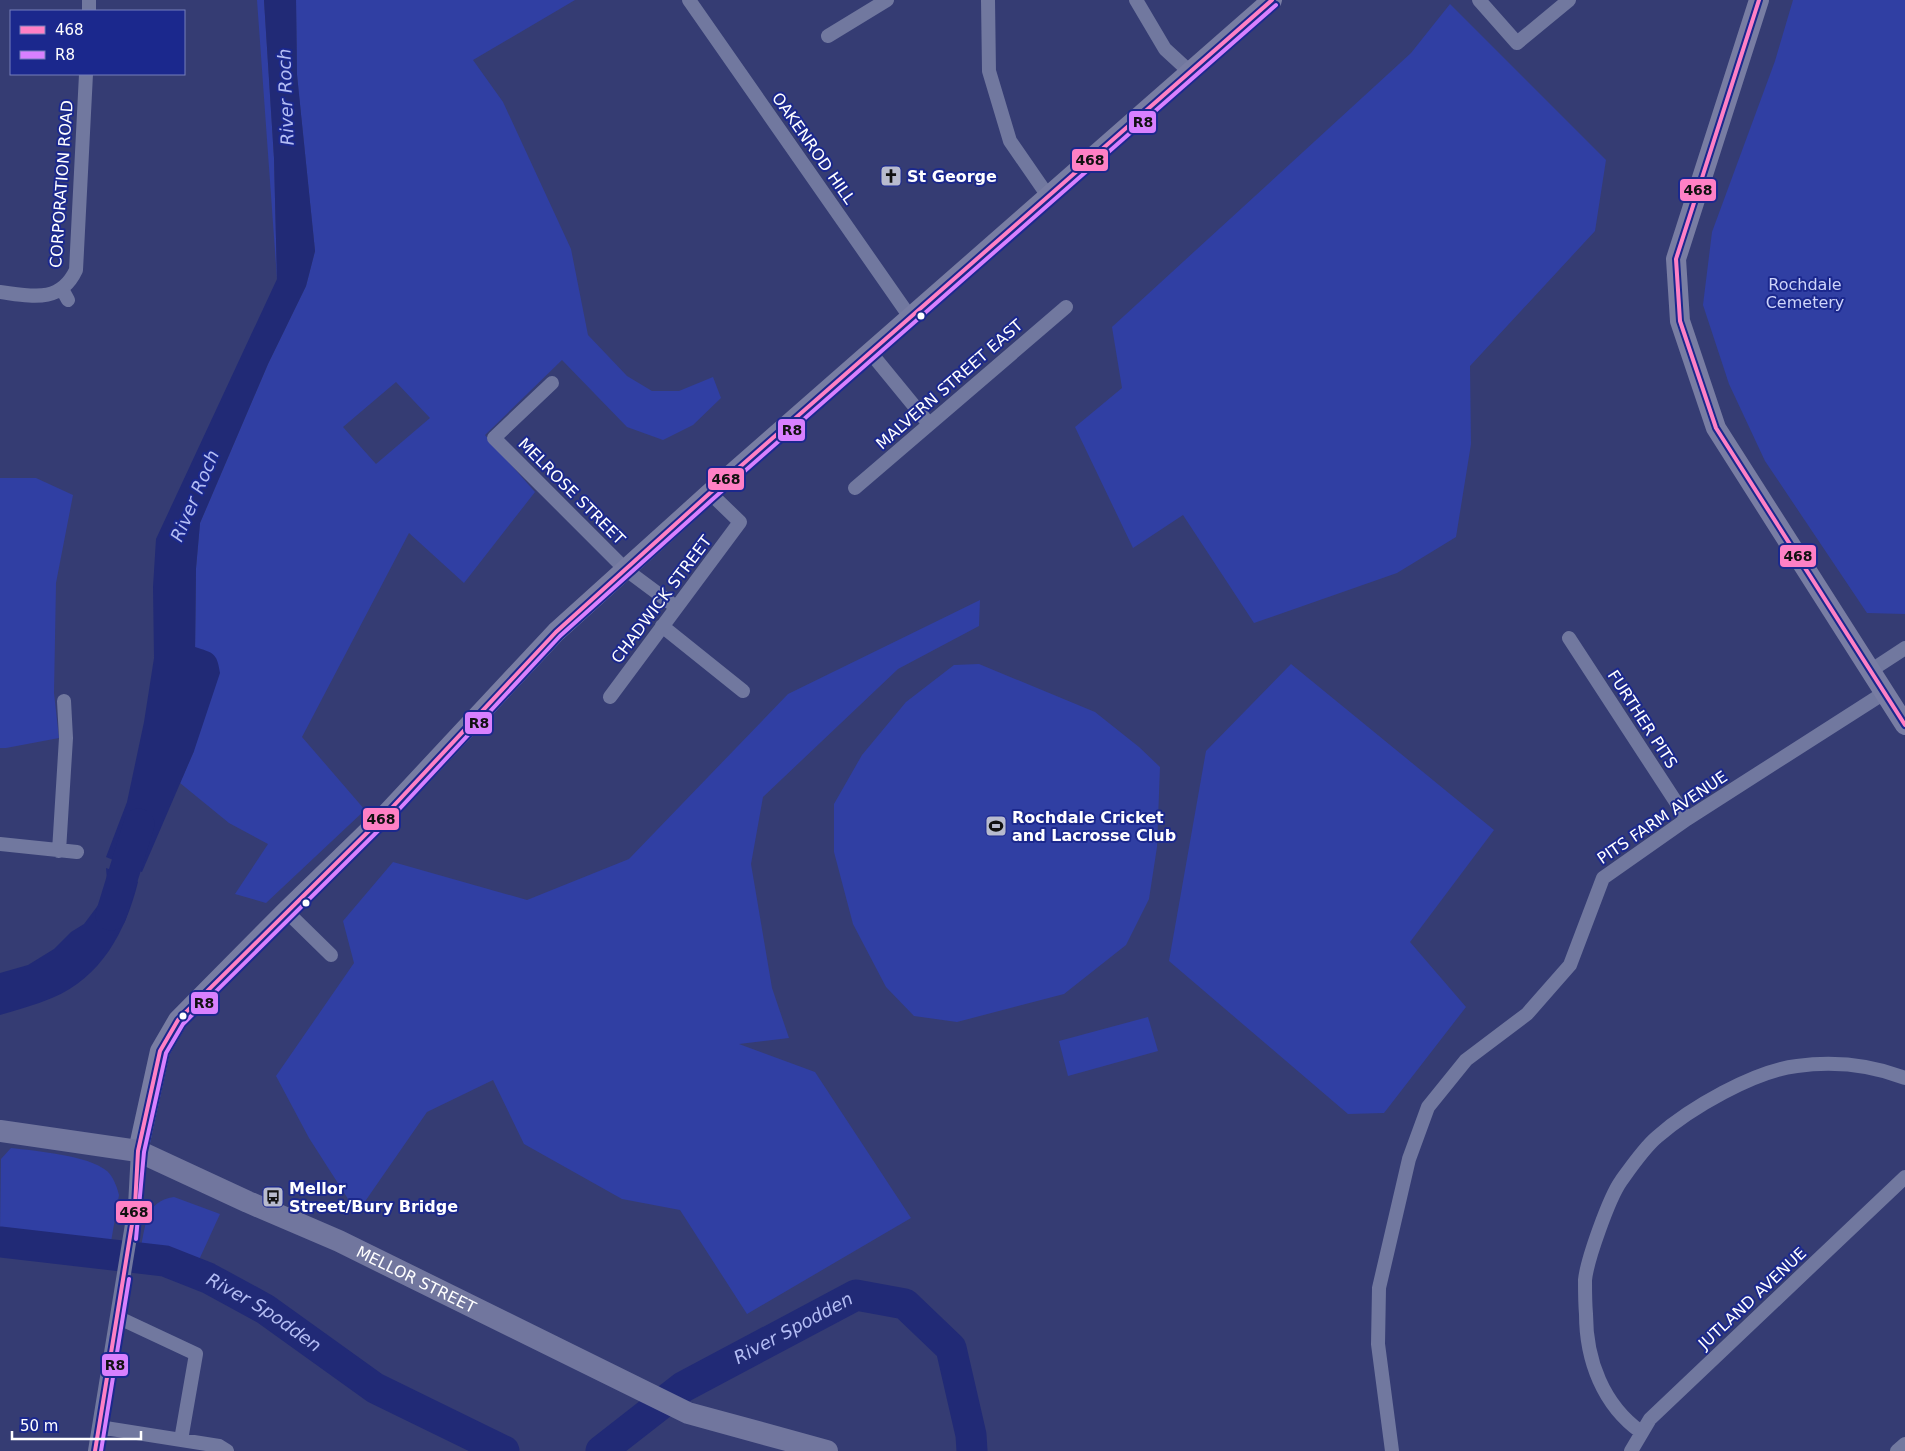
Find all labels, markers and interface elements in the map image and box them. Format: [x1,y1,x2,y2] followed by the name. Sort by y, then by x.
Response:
[10,10,185,75] legend
[55,21,84,39] text: 468
[55,46,75,64] text: R8
[273,48,298,146] water label: River Roch
[768,89,859,208] street label: OAKENROD HILL
[46,100,77,269] street label: CORPORATION ROAD
[1128,110,1157,134] line badge: R8
[1133,114,1153,130] text: R8
[1071,148,1109,172] line badge: 468
[1075,152,1105,168] text: 468
[879,164,903,188] church icon: St George
[907,167,997,186] place label: St George
[1679,178,1717,202] line badge: 468
[1683,182,1713,198] text: 468
[1766,275,1844,312] park label: Rochdale Cemetery
[916,311,926,321] unlabelled marker
[872,315,1027,453] street label: MALVERN STREET EAST
[777,418,806,442] line badge: R8
[782,422,802,438] text: R8
[514,434,629,549] street label: MELROSE STREET
[166,447,223,545] water label: River Roch
[707,467,745,491] line badge: 468
[711,471,741,487] text: 468
[607,532,716,667] street label: CHADWICK STREET
[1779,544,1817,568] line badge: 468
[1783,548,1813,564] text: 468
[1604,667,1681,772] street label: FURTHER PITS
[464,711,493,735] line badge: R8
[469,715,489,731] text: R8
[1594,767,1731,868] street label: PITS FARM AVENUE
[362,807,400,831] line badge: 468
[1012,808,1176,845] place label: Rochdale Cricket and Lacrosse Club
[366,811,396,827] text: 468
[984,814,1008,838] sports icon: Rochdale Cricket and Lacrosse Club
[301,898,311,908] unlabelled marker
[190,991,219,1015] line badge: R8
[194,995,214,1011] text: R8
[178,1011,188,1021] unlabelled marker
[289,1179,458,1216] place label: Mellor Street/Bury Bridge
[261,1185,285,1209] bus stop icon: Mellor Street/Bury Bridge
[115,1200,153,1224] line badge: 468
[119,1204,149,1220] text: 468
[353,1242,479,1317] street label: MELLOR STREET
[1694,1243,1810,1354] street label: JUTLAND AVENUE
[203,1268,326,1356] water label: River Spodden
[730,1288,856,1368] water label: River Spodden
[101,1353,129,1377] line badge: R8
[105,1357,125,1373] text: R8
[12,1408,141,1440] scale bar
[20,1417,58,1435] text: 50 m

